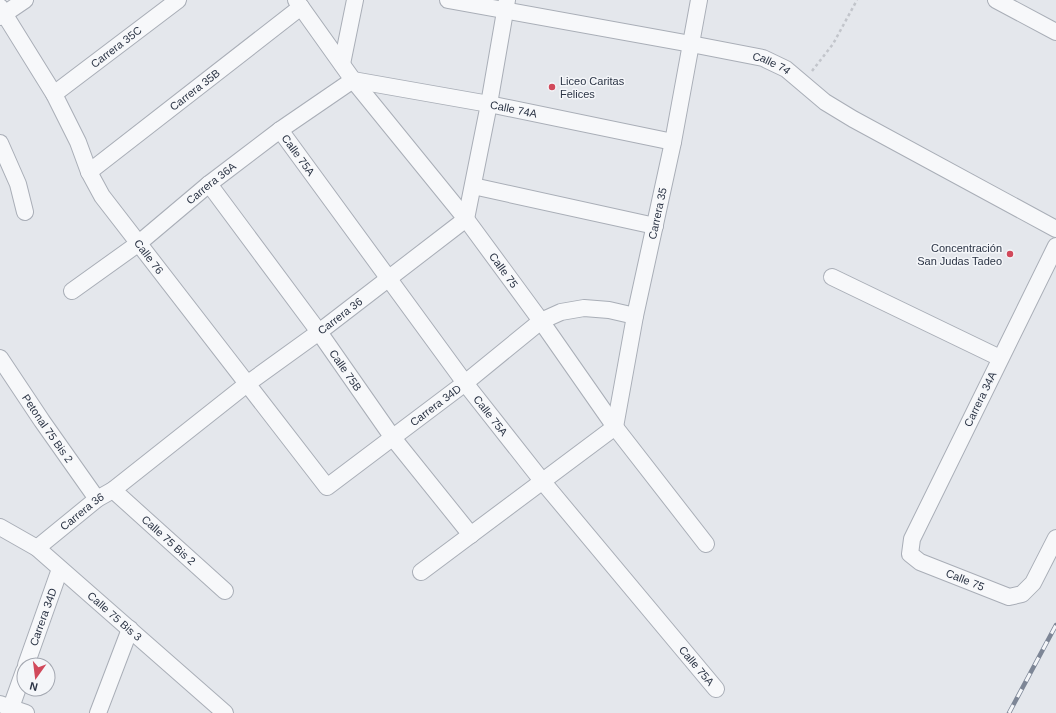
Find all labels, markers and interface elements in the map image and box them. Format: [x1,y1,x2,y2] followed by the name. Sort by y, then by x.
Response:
[88,24,144,70] street label: Carrera 35C
[752,50,793,76] street label: Calle 74
[167,67,222,113] street label: Carrera 35B
[560,75,625,100] place label: Liceo Caritas Felices
[547,82,557,92] marker: Liceo Caritas Felices
[489,98,539,120] street label: Calle 74A
[279,132,318,178] street label: Calle 75A
[184,159,239,207] street label: Carrera 36A
[646,186,669,240] street label: Carrera 35
[132,237,166,276] street label: Calle 76
[917,242,1002,267] place label: Concentración San Judas Tadeo
[1005,249,1015,259] marker: Concentración San Judas Tadeo
[487,250,521,290] street label: Calle 75
[315,295,365,337] street label: Carrera 36
[327,347,364,393] street label: Calle 75B
[961,369,999,429] street label: Carrera 34A
[408,382,463,428] street label: Carrera 34D
[20,392,75,465] street label: Petonal 75 Bis 2
[471,393,511,439] street label: Calle 75A
[58,490,106,533] street label: Carrera 36
[139,513,198,567] street label: Calle 75 Bis 2
[944,567,986,593] street label: Calle 75
[27,586,59,647] street label: Carrera 34D
[85,589,144,643] street label: Calle 75 Bis 3
[677,644,717,688] street label: Calle 75A
[16,657,56,697] north arrow
[28,680,39,693] text: N

